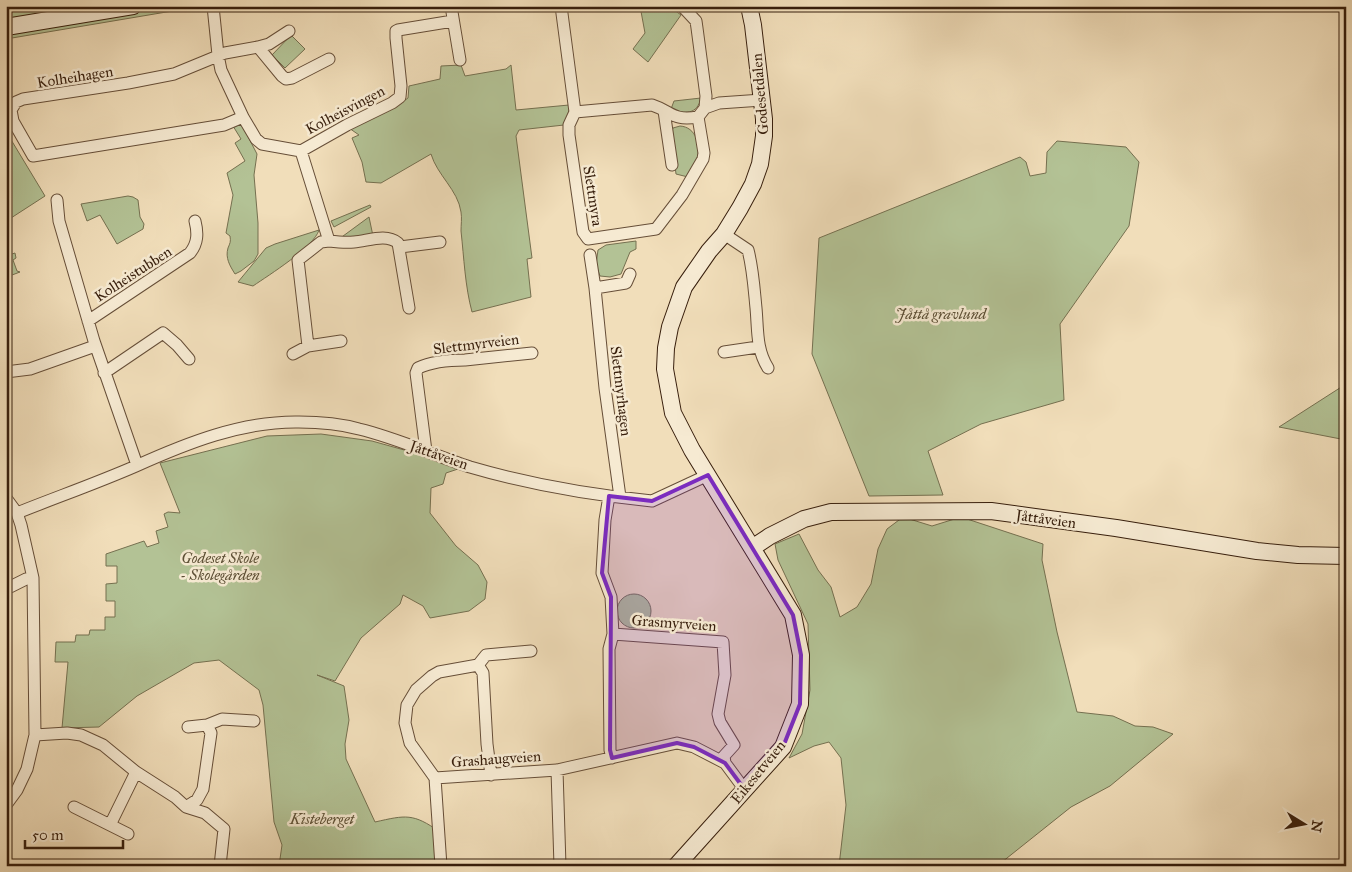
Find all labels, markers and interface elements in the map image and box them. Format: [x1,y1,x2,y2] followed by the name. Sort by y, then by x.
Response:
[747,53,773,135] street label: Godesetdalen
[36,62,114,92] street label: Kolheihagen
[302,82,388,138] street label: Kolheisvingen
[579,165,607,228] street label: Slettmyra
[91,242,175,306] street label: Kolheistubben
[895,305,987,323] park label: Jåttå gravlund
[432,330,520,358] street label: Slettmyrveien
[607,345,635,437] street label: Slettmyrhagen
[405,436,471,474] street label: Jåttåveien
[1013,506,1077,533] street label: Jåttåveien
[180,549,260,584] park label: Godeset Skole - Skolegården
[631,611,717,635] street label: Grasmyrveien
[727,737,789,807] street label: Eikesetveien
[450,747,542,771] street label: Grashaugveien
[1280,800,1330,850] north arrow
[289,810,355,828] park label: Kisteberget
[25,817,122,849] scale bar
[1307,819,1326,834] text: N
[32,826,64,844] text: 50 m

